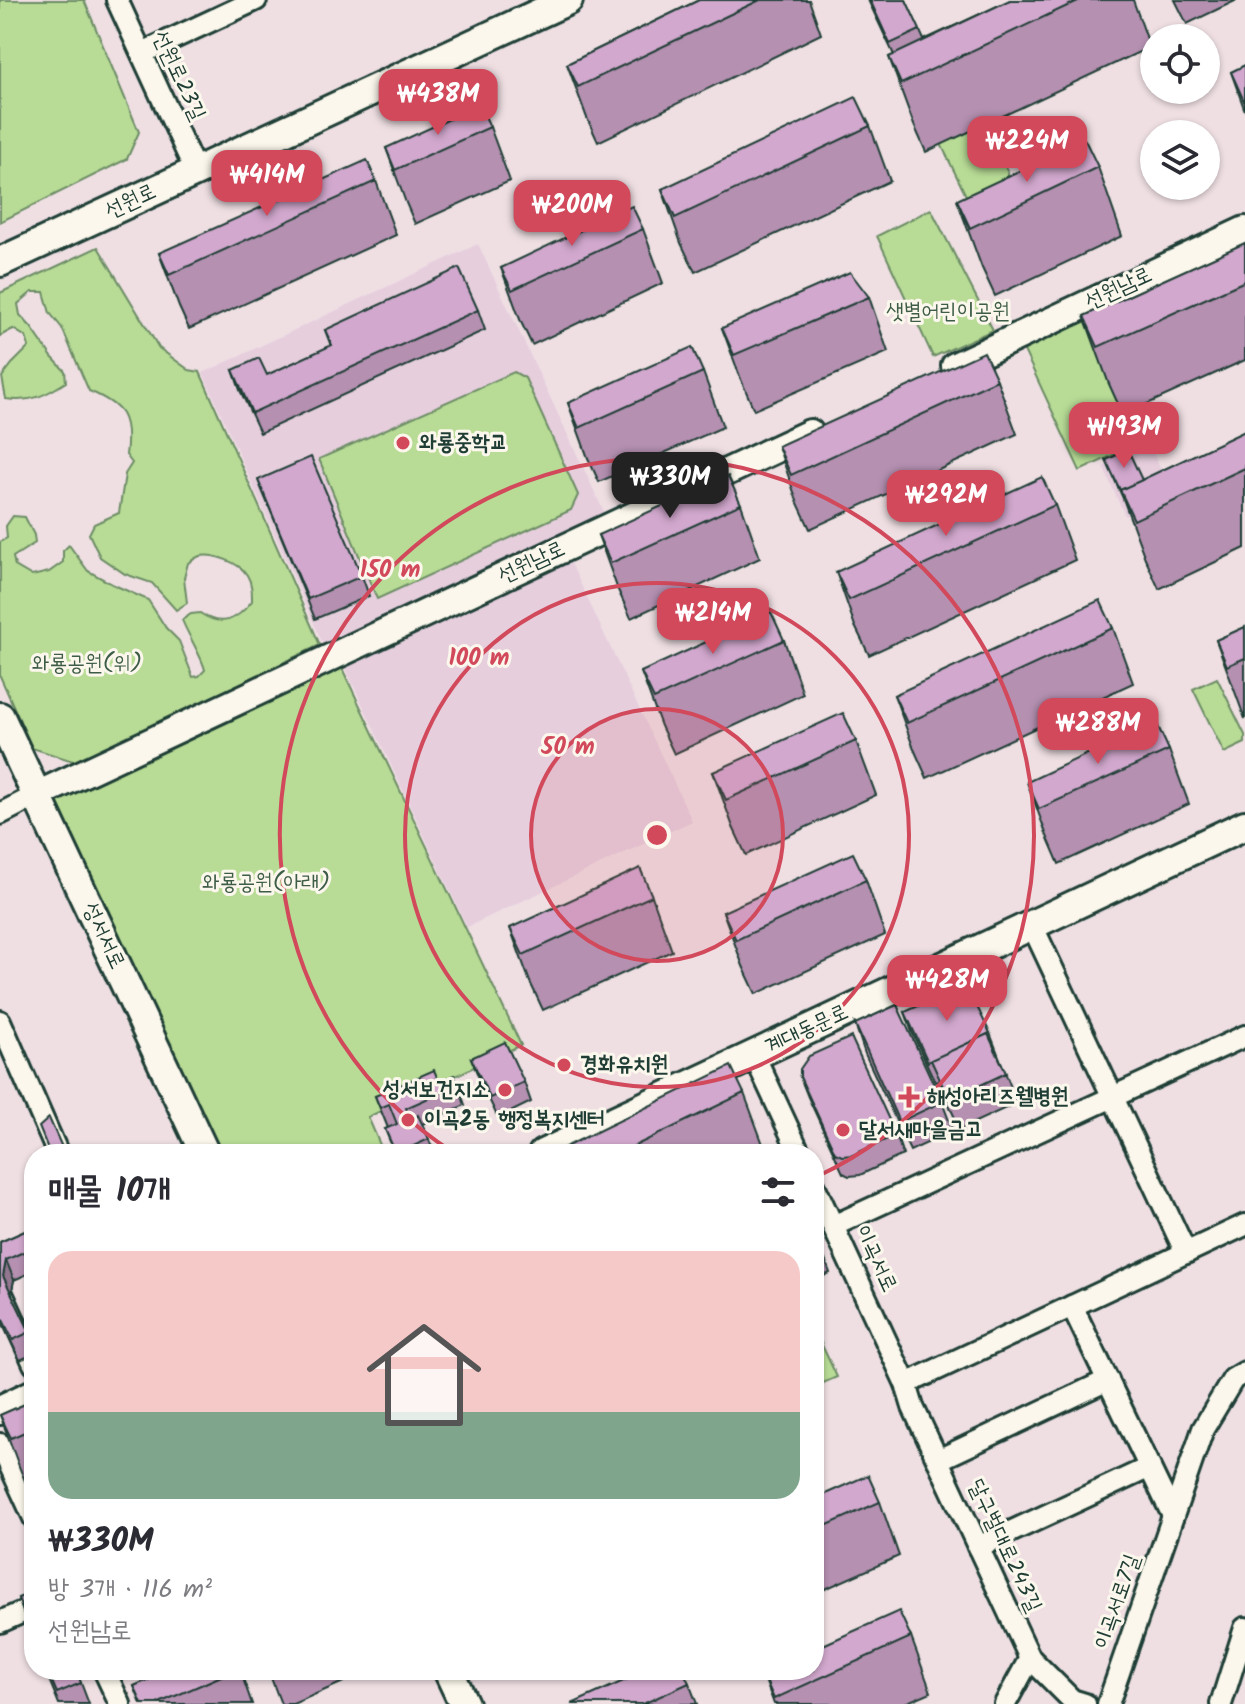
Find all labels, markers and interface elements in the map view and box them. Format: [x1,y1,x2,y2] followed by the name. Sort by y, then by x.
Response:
[1140,24,1220,200] map controls
[1140,24,1220,104] button: locate
[142,25,214,127] street label: 선원로23길
[382,69,494,137] pin: ₩438M
[397,74,479,116] text: ₩438M
[971,116,1083,184] pin: ₩224M
[1140,120,1220,200] button: layers
[985,121,1069,163] text: ₩224M
[211,150,323,218] pin: ₩414M
[229,155,305,197] text: ₩414M
[100,175,162,229] street label: 선원로
[516,180,628,248] pin: ₩200M
[532,185,612,227] text: ₩200M
[1080,258,1158,320] street label: 선원남로
[886,295,1010,330] park label: 샛별어린이공원
[1068,402,1180,470] pin: ₩193M
[1087,407,1161,449] text: ₩193M
[419,426,508,461] place label: 와룡중학교
[394,434,412,452] marker: 와룡중학교
[614,452,726,520] pin: ₩330M
[630,457,710,499] text: ₩330M
[890,470,1002,538] pin: ₩292M
[905,475,987,517] text: ₩292M
[493,532,571,594] street label: 선원남로
[360,551,420,590] text: 150 m
[657,588,769,656] pin: ₩214M
[675,593,751,635] text: ₩214M
[449,639,509,678] text: 100 m
[32,647,142,682] park label: 와룡공원(위)
[1042,698,1154,766] pin: ₩288M
[1056,703,1140,745] text: ₩288M
[540,728,595,767] text: 50 m
[643,821,671,849] centre of rings
[202,866,330,901] park label: 와룡공원(아래)
[72,897,134,975] street label: 성서서로
[891,955,1003,1023] pin: ₩428M
[905,960,989,1002] text: ₩428M
[759,995,855,1065] street label: 계대동문로
[580,1048,669,1083] place label: 경화유치원
[555,1056,573,1074] marker: 경화유치원
[382,1073,489,1108] place label: 성서보건지소
[927,1080,1069,1115] place label: 해성아리즈웰병원
[496,1081,514,1099] marker: 성서보건지소
[898,1086,920,1108] marker: 해성아리즈웰병원
[424,1103,605,1138] place label: 이곡2동 행정복지센터
[399,1111,417,1129] marker: 이곡2동 행정복지센터
[859,1113,983,1148] place label: 달서새마을금고
[834,1121,852,1139] marker: 달서새마을금고
[48,1165,171,1219] text: 매물 10개
[756,1170,800,1214] icon: filters
[844,1220,906,1298] street label: 이곡서로
[352,1303,496,1447] icon: home
[958,1473,1050,1619] street label: 달구벌대로243길
[48,1515,154,1569] text: ₩330M
[1085,1549,1151,1654] street label: 이곡서로7길
[48,1569,212,1611] text: 방 3개 · 116 m²
[48,1611,132,1653] text: 선원남로

